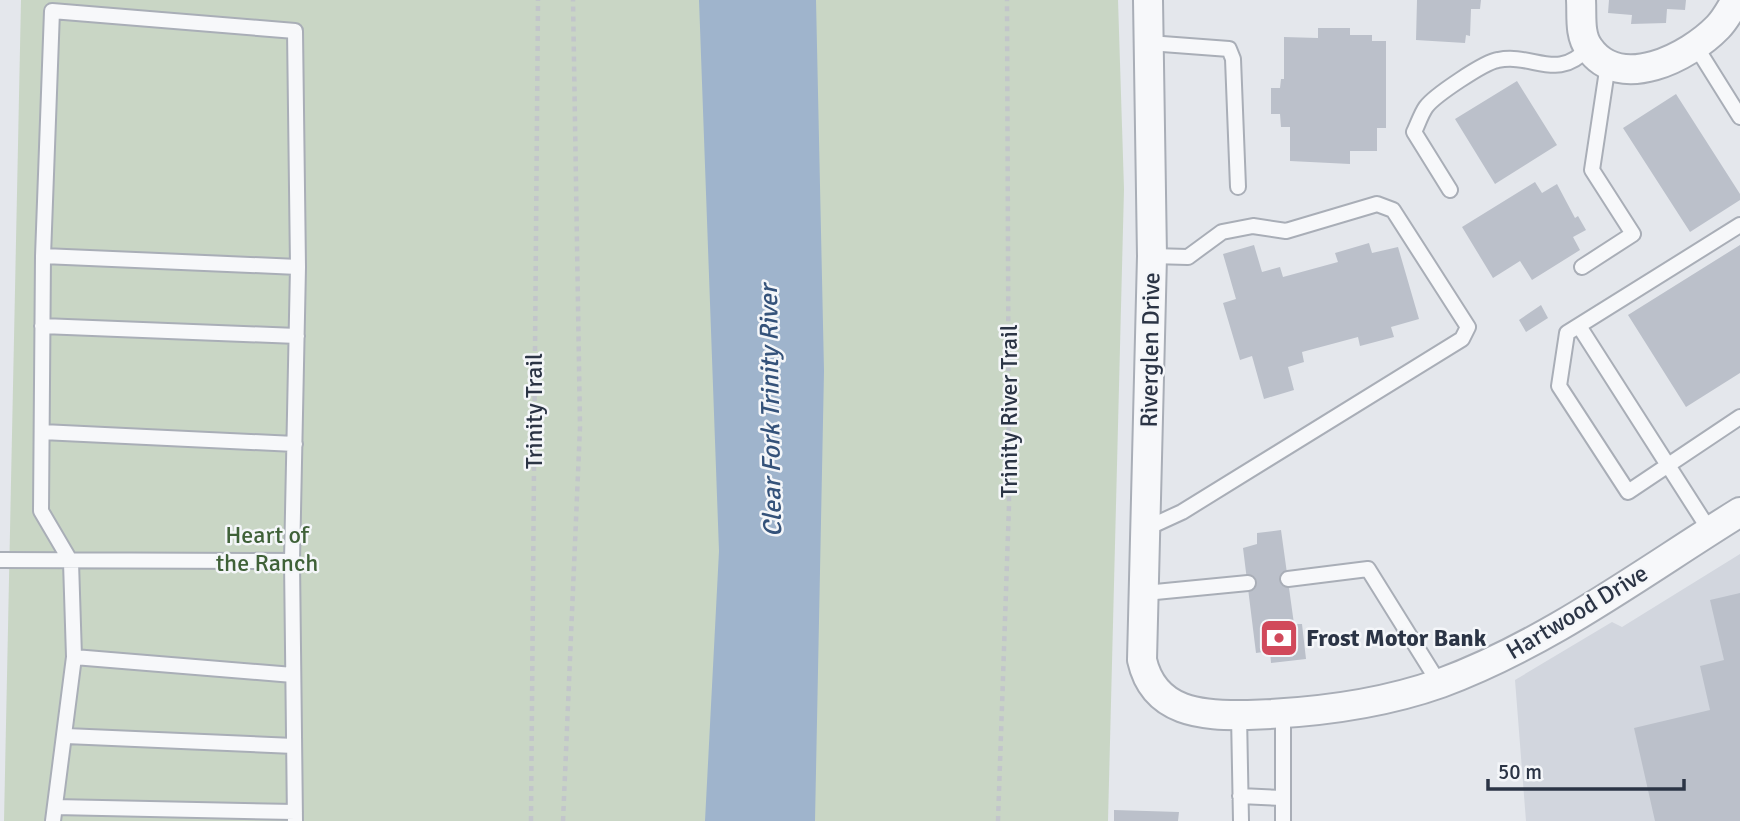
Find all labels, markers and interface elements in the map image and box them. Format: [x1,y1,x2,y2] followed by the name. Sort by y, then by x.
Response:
[1134,272,1166,428] street label: Riverglen Drive
[753,281,789,537] water label: Clear Fork Trinity River
[994,324,1024,498] street label: Trinity River Trail
[519,353,549,469] street label: Trinity Trail
[216,520,318,578] park label: Heart of the Ranch
[1501,558,1653,666] street label: Hartwood Drive
[1258,617,1300,659] bank icon: Frost Motor Bank
[1306,623,1487,653] place label: Frost Motor Bank
[1488,748,1684,792] scale bar
[1498,759,1542,785] text: 50 m

